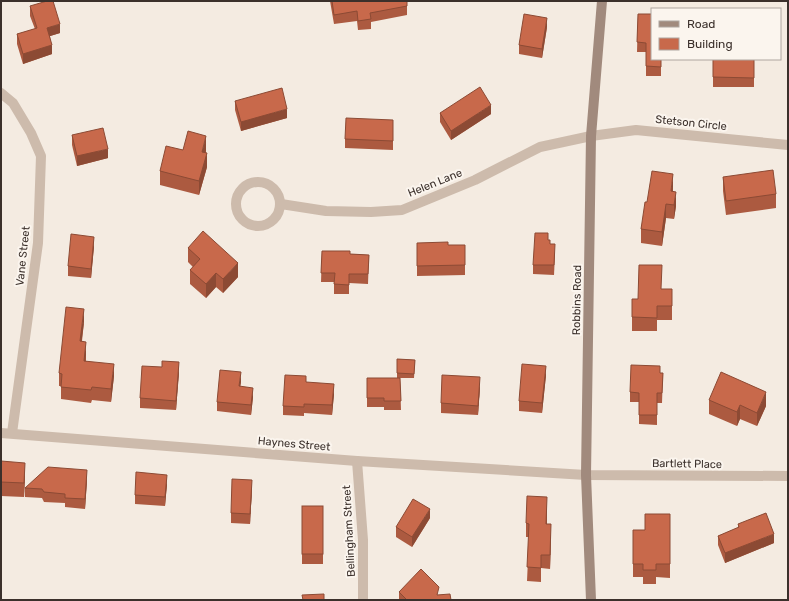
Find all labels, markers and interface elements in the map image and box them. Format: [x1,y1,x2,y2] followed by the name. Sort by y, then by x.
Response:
[651,8,781,60] legend
[687,17,715,31] text: Road
[687,37,733,51] text: Building
[655,113,727,133] street label: Stetson Circle
[406,166,464,200] street label: Helen Lane
[13,225,33,287] street label: Vane Street
[570,265,584,335] street label: Robbins Road
[257,434,332,454] street label: Haynes Street
[652,457,722,471] street label: Bartlett Place
[340,484,358,577] street label: Bellingham Street

